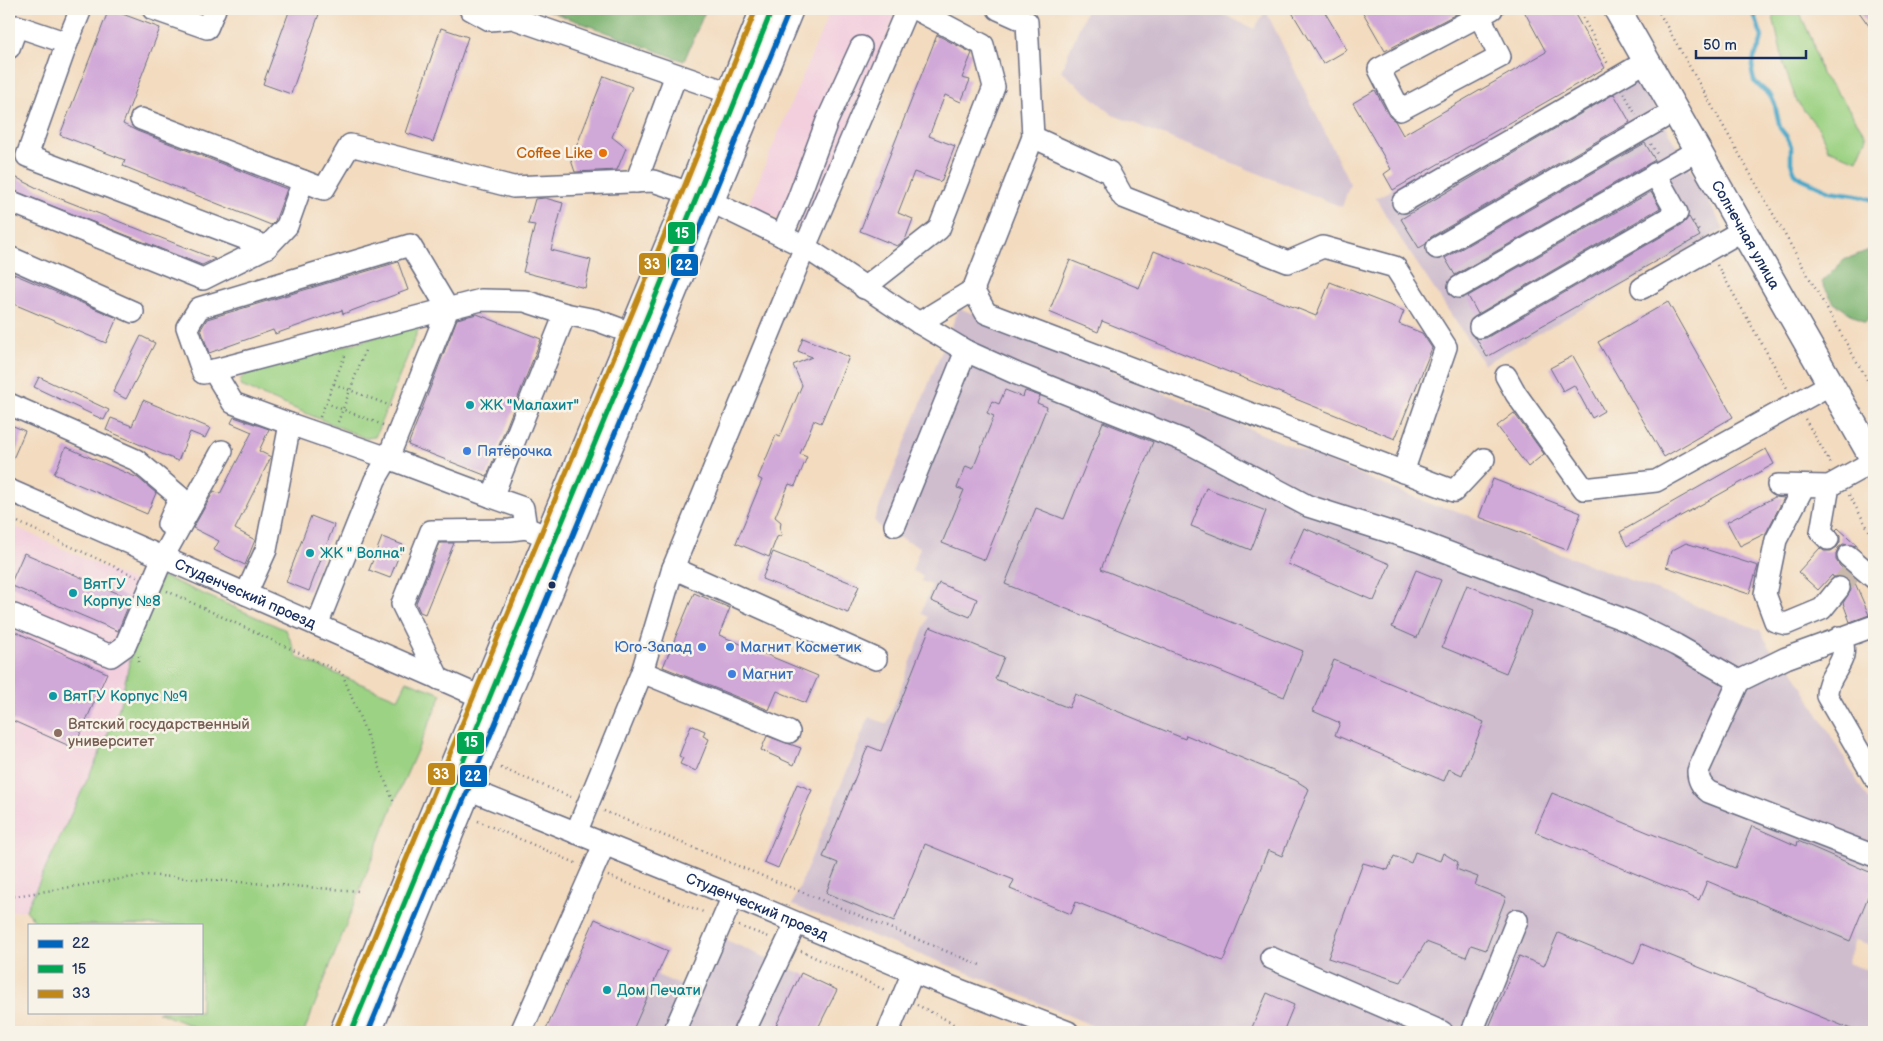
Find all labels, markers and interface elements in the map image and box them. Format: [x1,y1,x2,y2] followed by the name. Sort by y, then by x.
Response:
[1696,28,1806,60] scale bar
[1703,36,1737,55] text: 50 m
[516,144,593,163] place label: Coffee Like
[597,147,609,159] marker: Coffee Like
[1707,177,1784,293] street label: Солнечная улица
[667,221,696,245] line badge: 15
[675,225,689,242] text: 15
[638,252,667,276] line badge: 33
[670,253,699,277] line badge: 22
[644,256,660,273] text: 33
[676,257,693,274] text: 22
[480,396,579,415] place label: ЖК "Малахит"
[464,399,476,411] marker: ЖК "Малахит"
[477,442,552,461] place label: Пятёрочка
[461,445,473,457] marker: Пятёрочка
[320,544,405,563] place label: ЖК " Волна"
[304,547,316,559] marker: ЖК " Волна"
[172,555,319,633] street label: Студенческий проезд
[83,575,161,611] place label: ВятГУ Корпус №8
[547,580,557,590] unlabelled marker
[67,587,79,599] marker: ВятГУ Корпус №8
[614,638,692,657] place label: Юго-Запад
[740,638,862,657] place label: Магнит Косметик
[696,641,708,653] marker: Юго-Запад
[724,641,736,653] marker: Магнит Косметик
[742,665,793,684] place label: Магнит
[726,668,738,680] marker: Магнит
[63,687,188,706] place label: ВятГУ Корпус №9
[47,690,59,702] marker: ВятГУ Корпус №9
[68,715,250,751] place label: Вятский государственный университет
[52,727,64,739] marker: Вятский государственный университет
[456,731,485,755] line badge: 15
[464,734,478,751] text: 15
[427,762,456,786] line badge: 33
[459,764,488,788] line badge: 22
[433,766,449,783] text: 33
[465,768,482,785] text: 22
[683,869,831,945] street label: Студенческий проезд
[28,924,202,1014] legend
[72,934,90,953] text: 22
[72,960,86,979] text: 15
[617,981,701,1000] place label: Дом Печати
[72,984,90,1003] text: 33
[601,984,613,996] marker: Дом Печати

